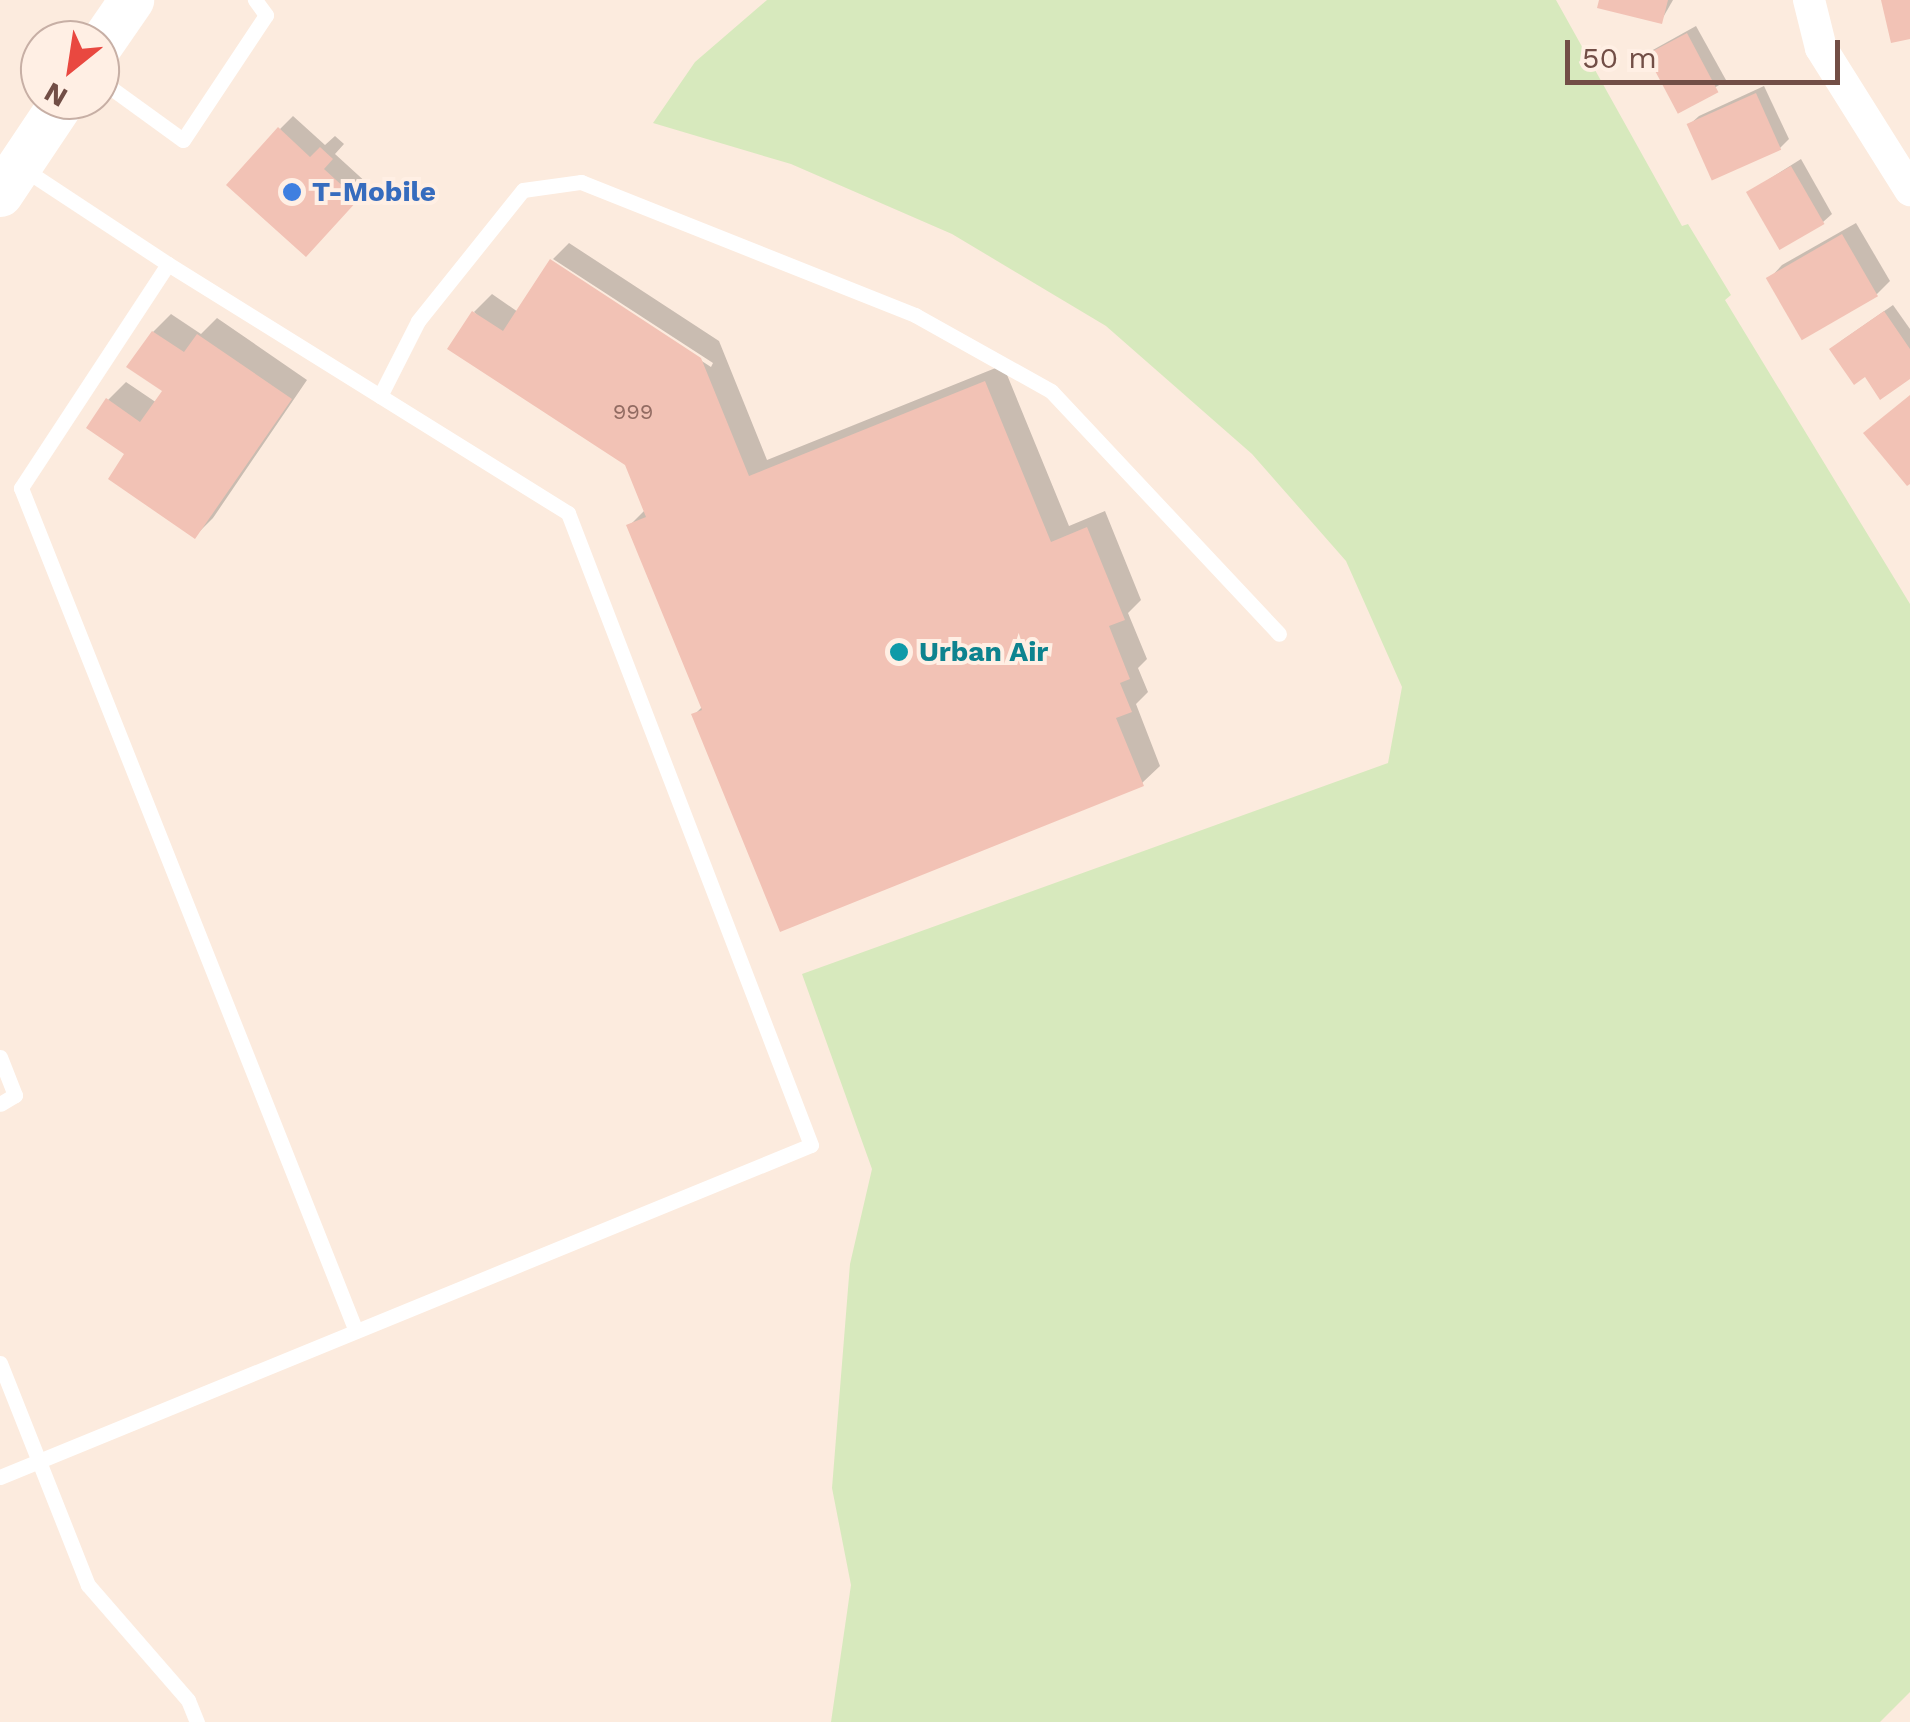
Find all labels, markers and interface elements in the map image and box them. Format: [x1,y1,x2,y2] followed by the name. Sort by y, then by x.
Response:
[20,20,120,120] north arrow
[1570,20,1845,82] scale bar
[1582,40,1657,75] text: 50 m
[39,75,73,114] text: N
[312,175,436,209] place label: T-Mobile
[281,181,303,203] marker: T-Mobile
[613,399,653,425] house number: 999
[919,635,1049,669] place label: Urban Air
[888,641,910,663] marker: Urban Air

